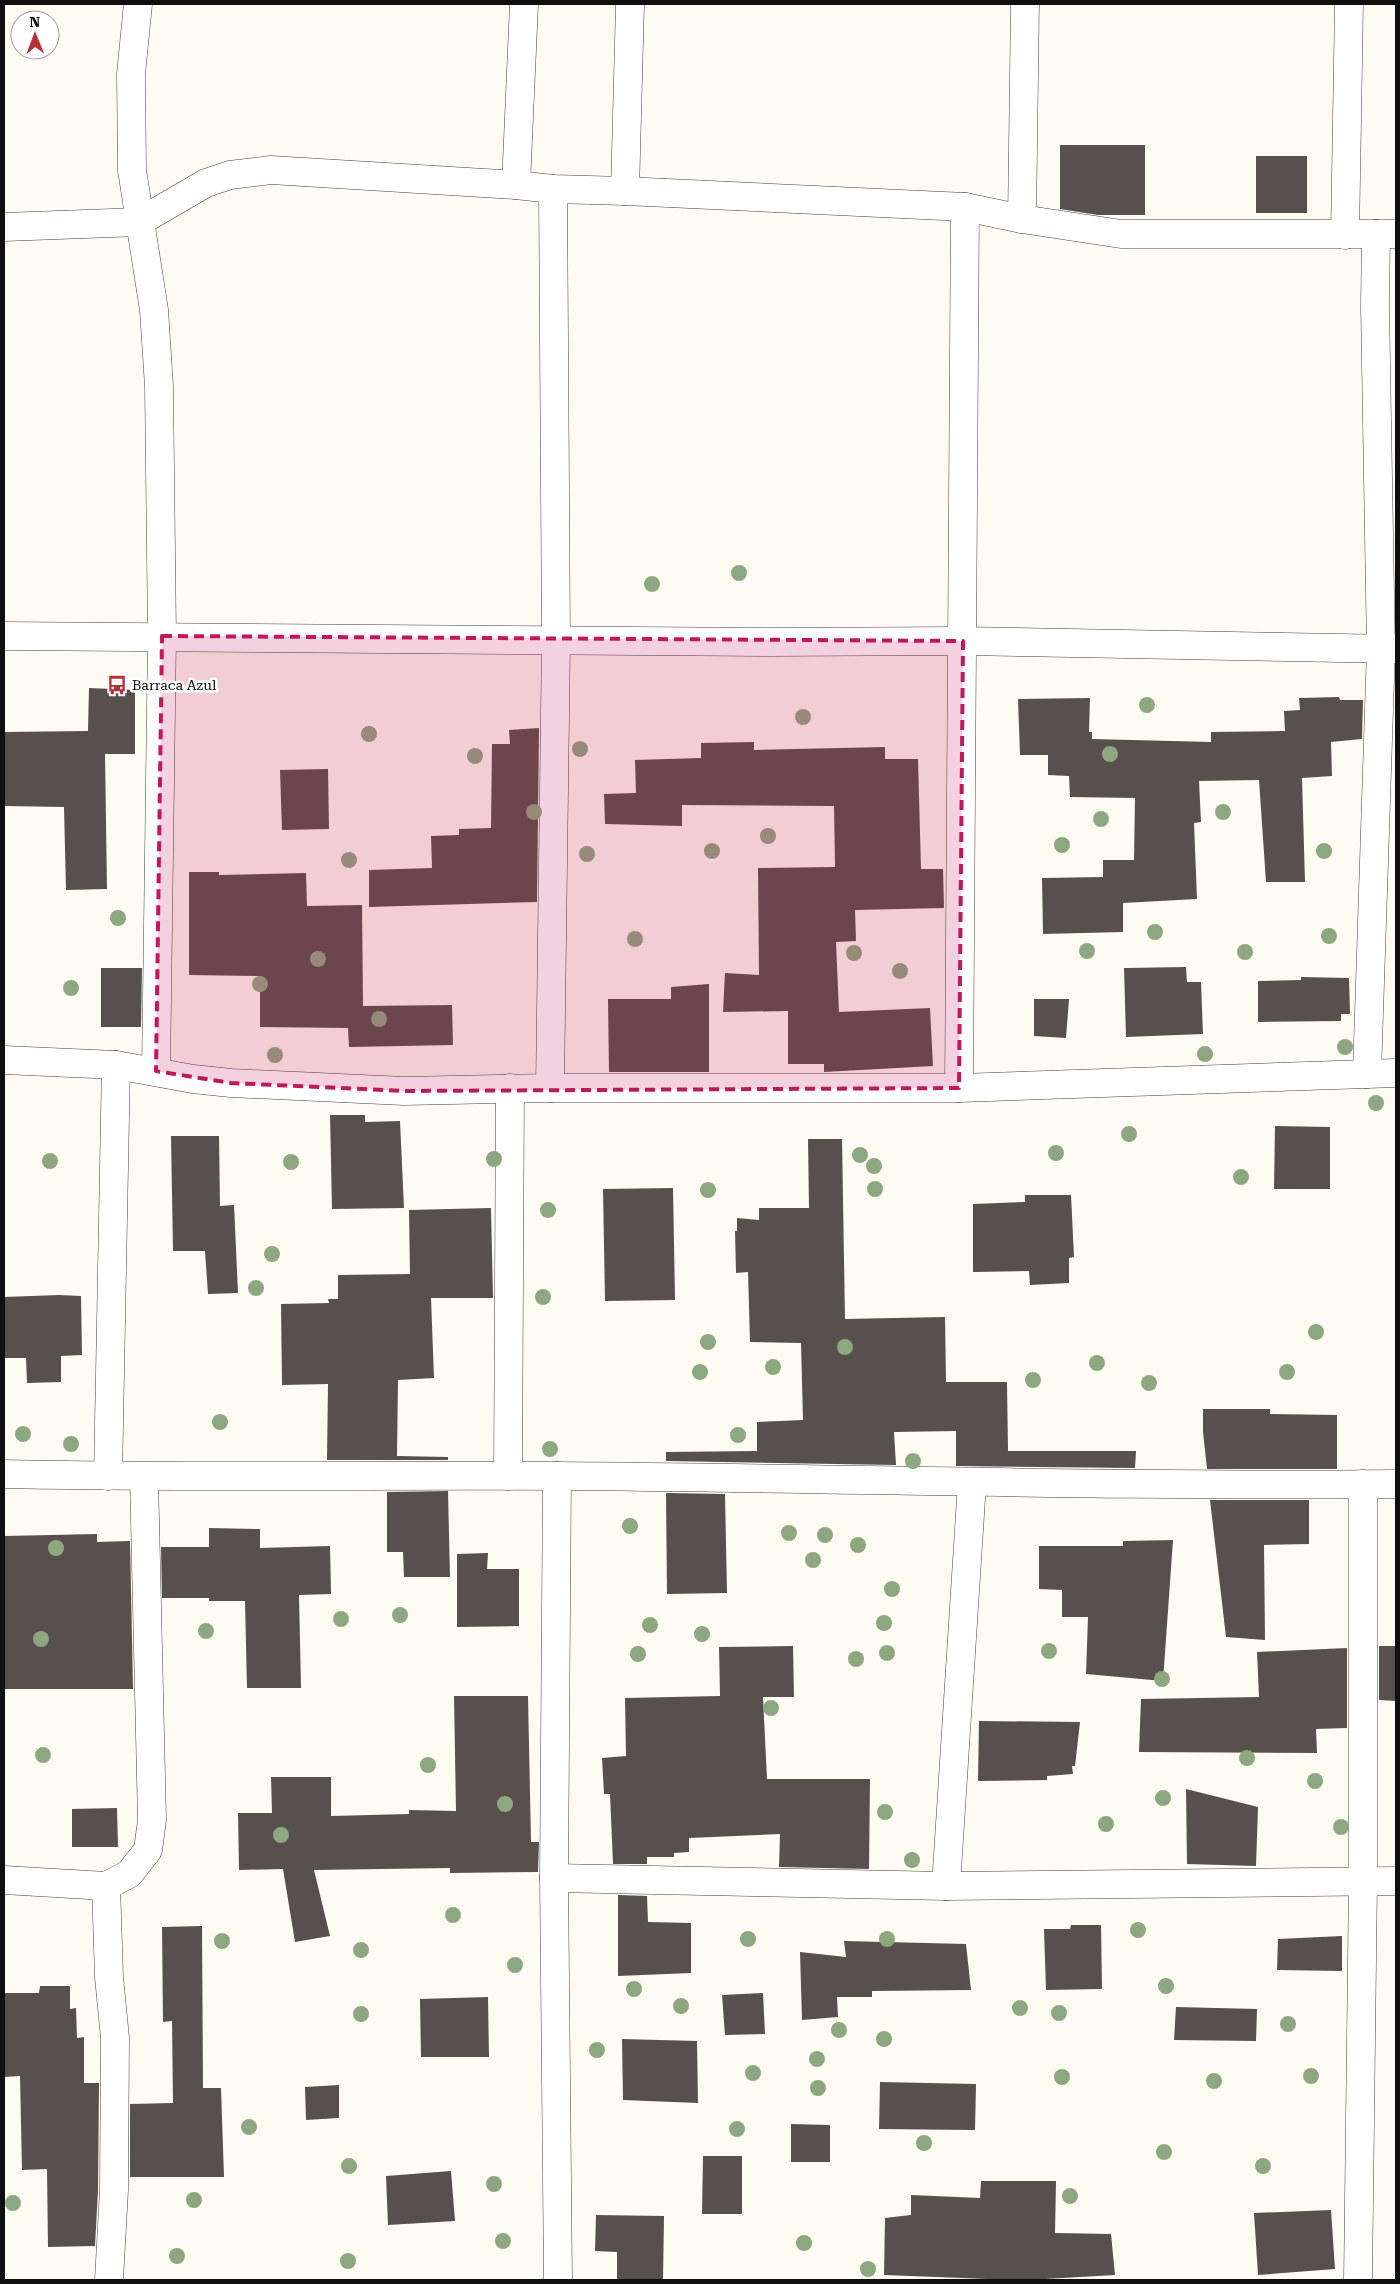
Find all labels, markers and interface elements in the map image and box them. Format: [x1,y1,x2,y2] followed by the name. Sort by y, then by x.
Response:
[10,10,60,60] north arrow
[29,14,41,30] text: N
[106,674,128,696] bus stop icon: Barraca Azul
[132,677,217,693] place label: Barraca Azul

